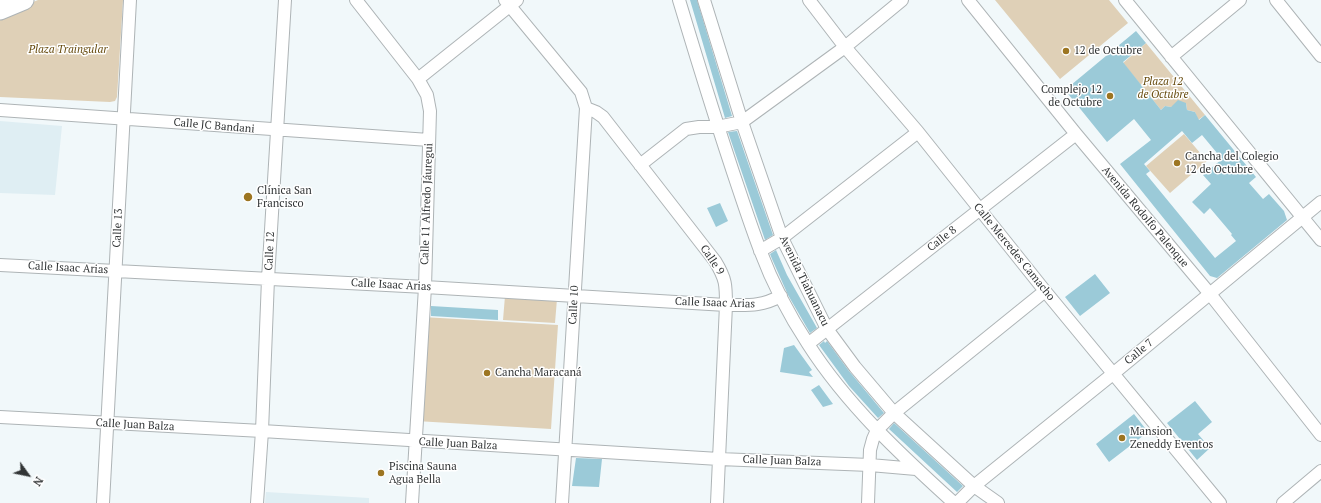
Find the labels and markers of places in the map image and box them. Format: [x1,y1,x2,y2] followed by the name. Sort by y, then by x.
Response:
[1074,44,1142,58] place label: 12 de Octubre
[1061,46,1071,56] marker: 12 de Octubre
[1041,83,1102,109] place label: Complejo 12 de Octubre
[1105,91,1115,101] marker: Complejo 12 de Octubre
[1185,150,1279,176] place label: Cancha del Colegio 12 de Octubre
[1172,158,1182,168] marker: Cancha del Colegio 12 de Octubre
[257,184,312,210] place label: Clínica San Francisco
[242,191,254,203] marker: Clínica San Francisco
[495,366,582,380] place label: Cancha Maracaná
[482,368,492,378] marker: Cancha Maracaná
[1130,425,1213,451] place label: Mansion Zeneddy Eventos
[1117,433,1127,443] marker: Mansion Zeneddy Eventos
[389,460,457,486] place label: Piscina Sauna Agua Bella
[376,468,386,478] marker: Piscina Sauna Agua Bella

